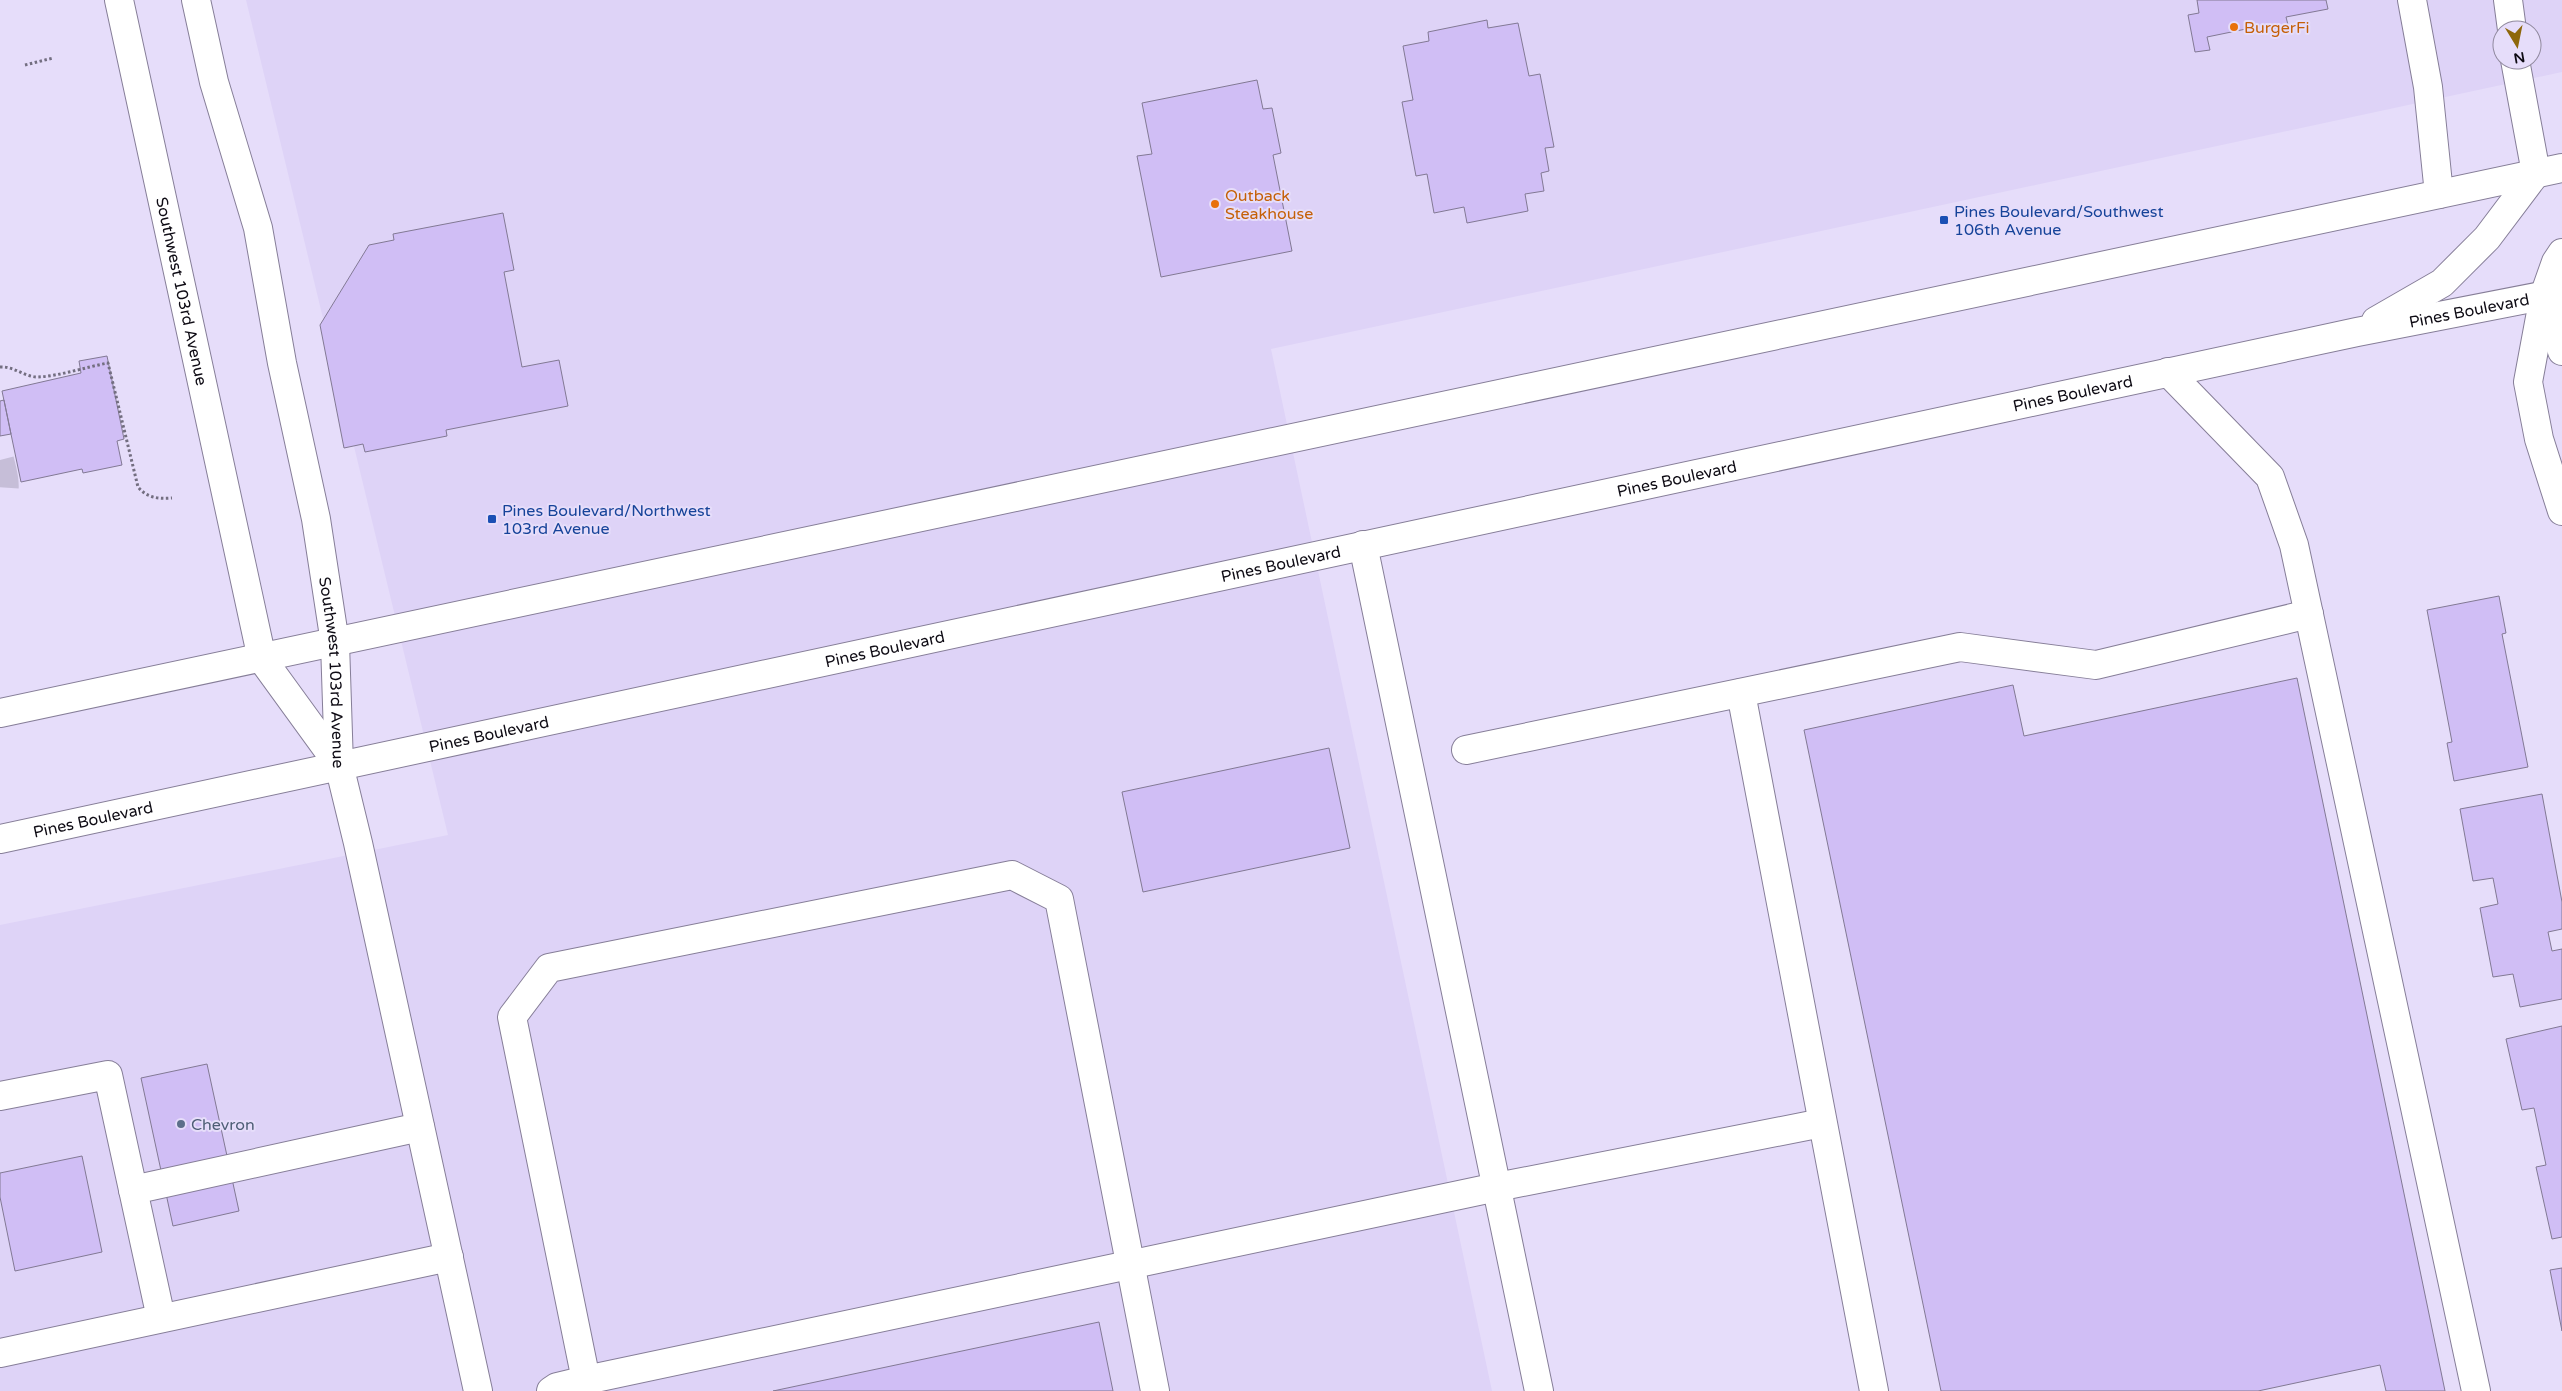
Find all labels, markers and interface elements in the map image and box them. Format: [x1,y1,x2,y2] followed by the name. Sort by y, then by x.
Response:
[2244,18,2309,38] place label: BurgerFi
[2492,20,2542,70] north arrow
[2228,21,2240,33] marker: BurgerFi
[2512,48,2526,67] text: N
[1225,186,1313,224] place label: Outback Steakhouse
[151,195,211,388] street label: Southwest 103rd Avenue
[1209,198,1221,210] marker: Outback Steakhouse
[1954,202,2164,240] place label: Pines Boulevard/Southwest 106th Avenue
[1938,214,1950,226] marker: Pines Boulevard/Southwest 106th Avenue
[2407,290,2531,333] street label: Pines Boulevard
[2011,372,2135,417] street label: Pines Boulevard
[1615,457,1739,502] street label: Pines Boulevard
[502,501,711,539] place label: Pines Boulevard/Northwest 103rd Avenue
[486,513,498,525] marker: Pines Boulevard/Northwest 103rd Avenue
[1219,542,1343,587] street label: Pines Boulevard
[314,576,348,769] street label: Southwest 103rd Avenue
[823,627,947,672] street label: Pines Boulevard
[427,712,551,757] street label: Pines Boulevard
[31,797,155,843] street label: Pines Boulevard
[191,1115,255,1135] place label: Chevron
[175,1118,187,1130] marker: Chevron

